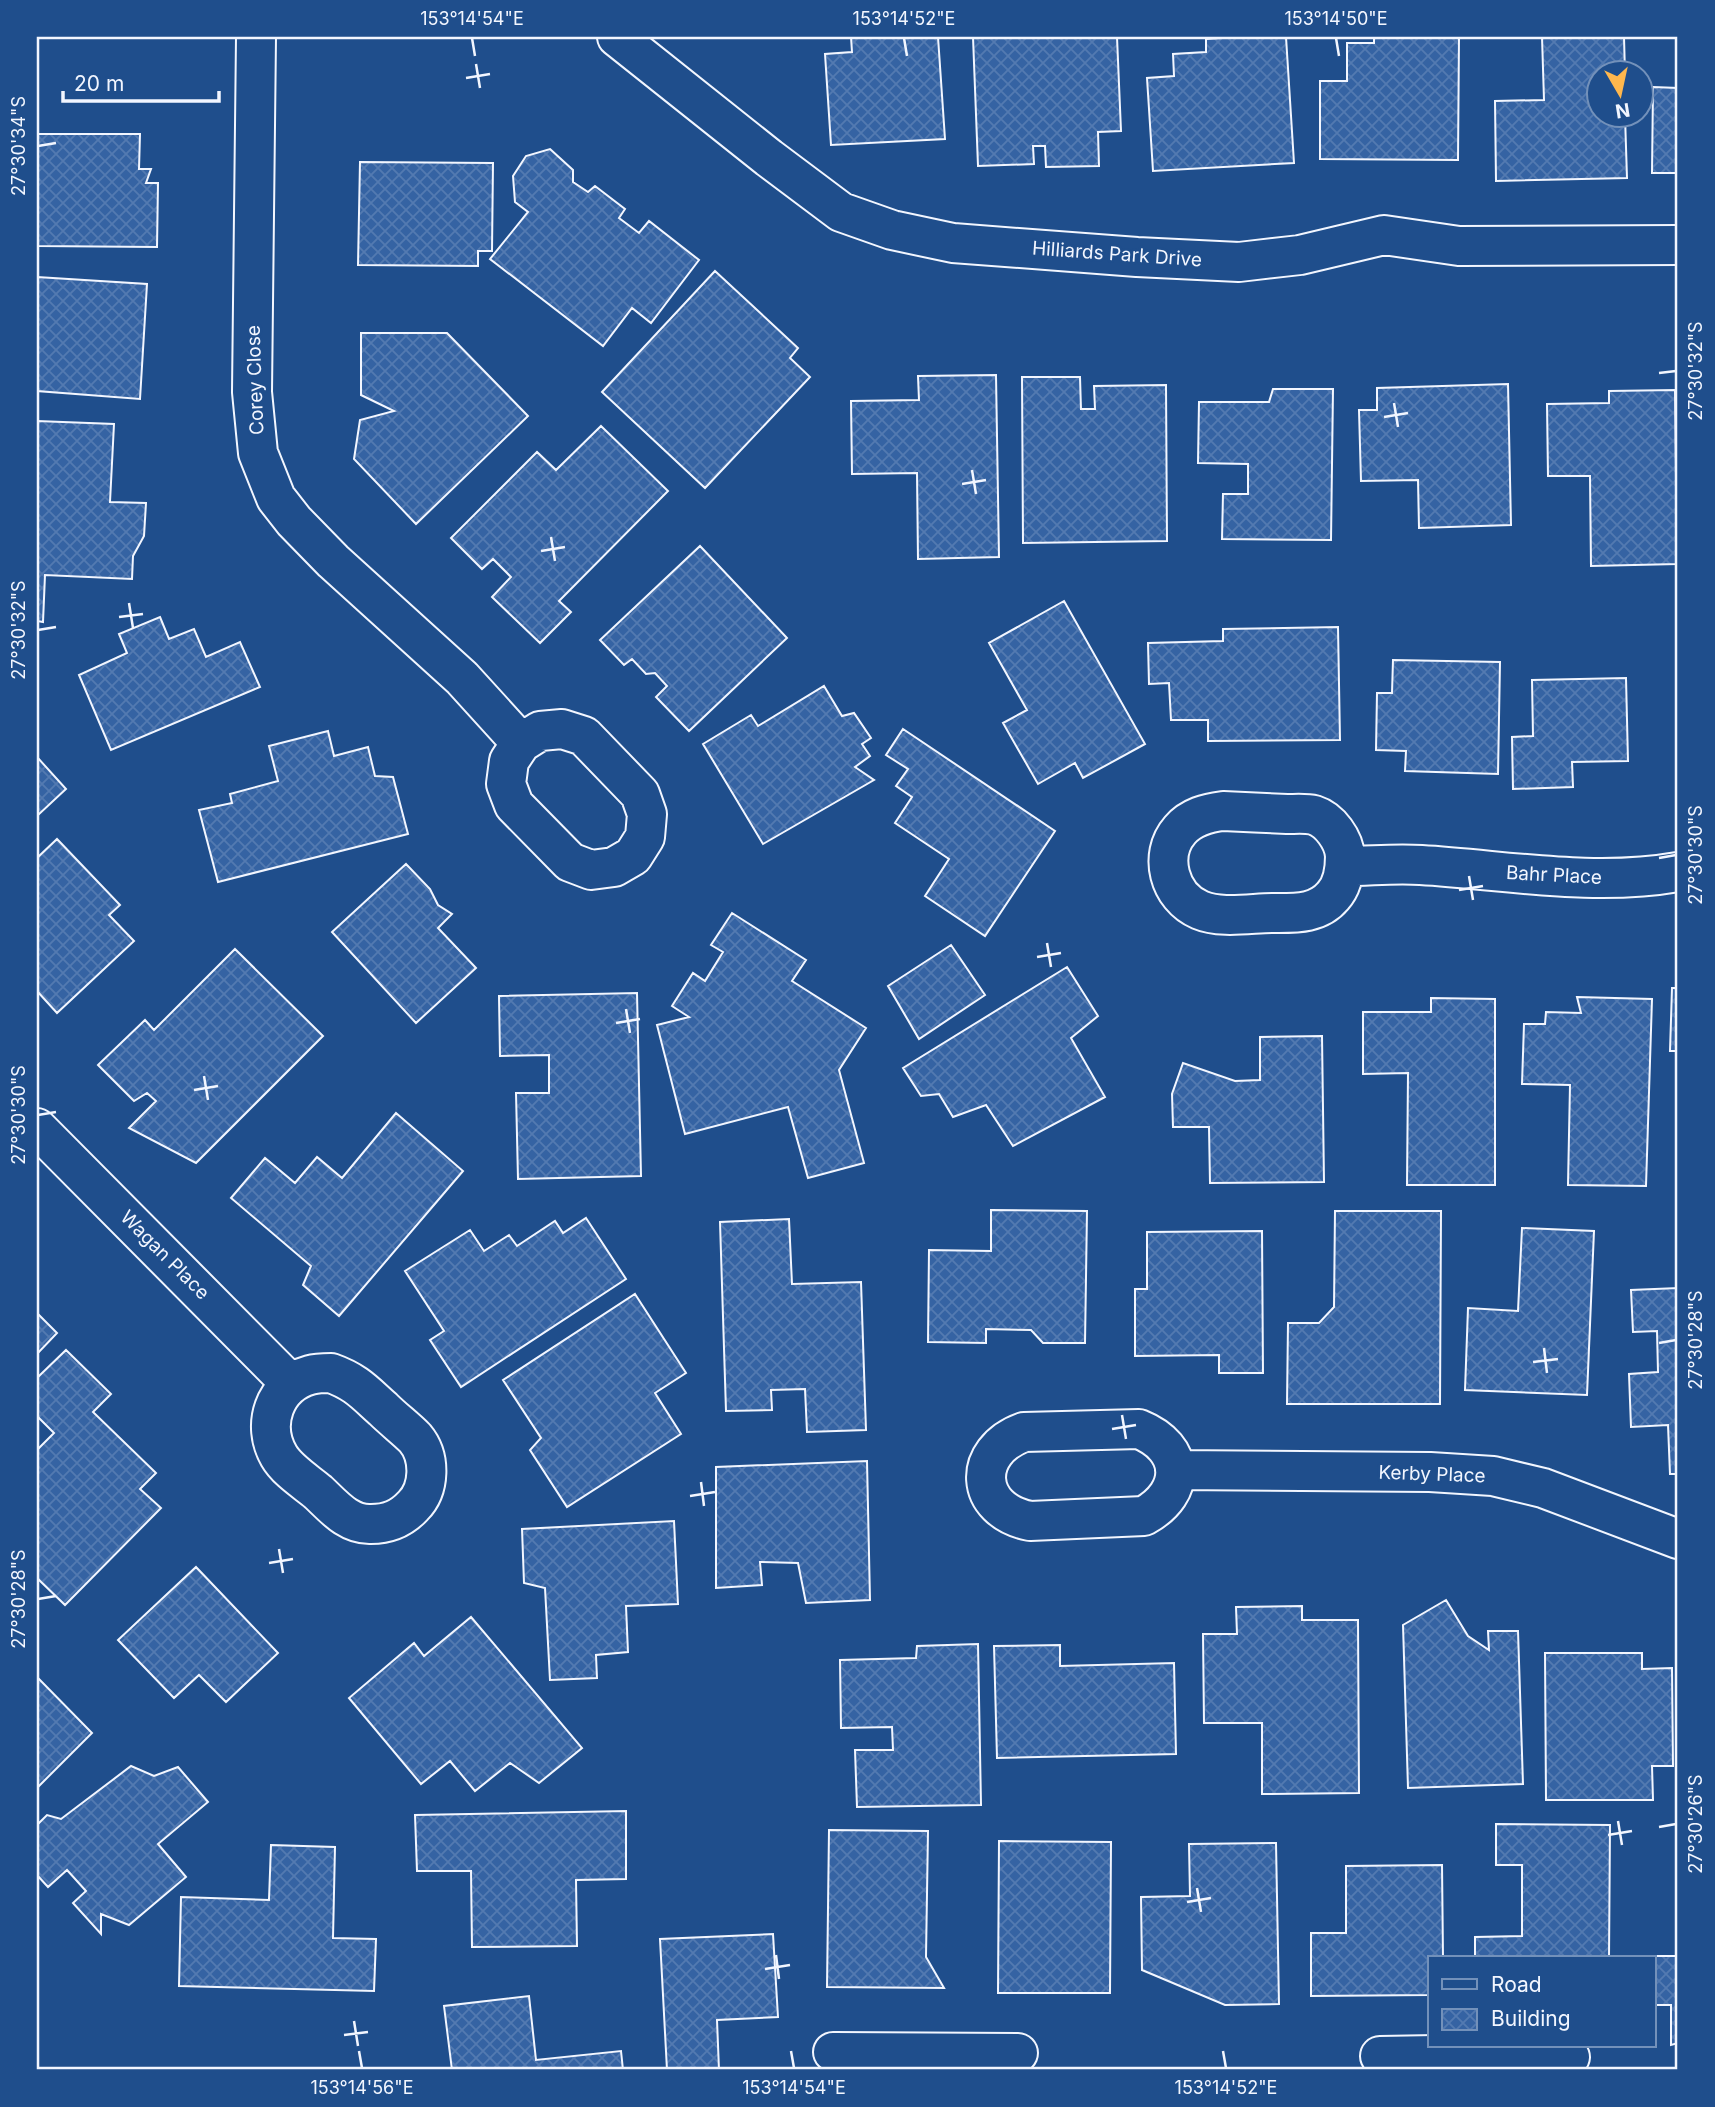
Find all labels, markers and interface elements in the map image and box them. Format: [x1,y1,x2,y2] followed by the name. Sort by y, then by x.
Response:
[420,8,524,29] text: 153°14'54"E
[853,8,955,29] text: 153°14'52"E
[1284,8,1388,29] text: 153°14'50"E
[63,60,219,104] scale bar
[1586,60,1656,130] north arrow
[74,71,124,96] text: 20 m
[8,96,29,196] text: 27°30'34"S
[1614,98,1632,123] text: N
[1031,237,1203,271] street label: Hilliards Park Drive
[1685,321,1706,421] text: 27°30'32"S
[242,325,268,435] street label: Corey Close
[8,580,29,680] text: 27°30'32"S
[1685,805,1706,905] text: 27°30'30"S
[1505,861,1603,889] street label: Bahr Place
[8,1065,29,1165] text: 27°30'30"S
[116,1206,214,1304] street label: Wagan Place
[1685,1290,1706,1390] text: 27°30'28"S
[1378,1461,1486,1487] street label: Kerby Place
[8,1549,29,1649] text: 27°30'28"S
[1685,1774,1706,1874] text: 27°30'26"S
[1428,1956,1656,2048] legend
[1491,1972,1542,1997] text: Road
[1491,2006,1571,2031] text: Building
[311,2077,413,2098] text: 153°14'56"E
[742,2077,846,2098] text: 153°14'54"E
[1175,2077,1277,2098] text: 153°14'52"E

